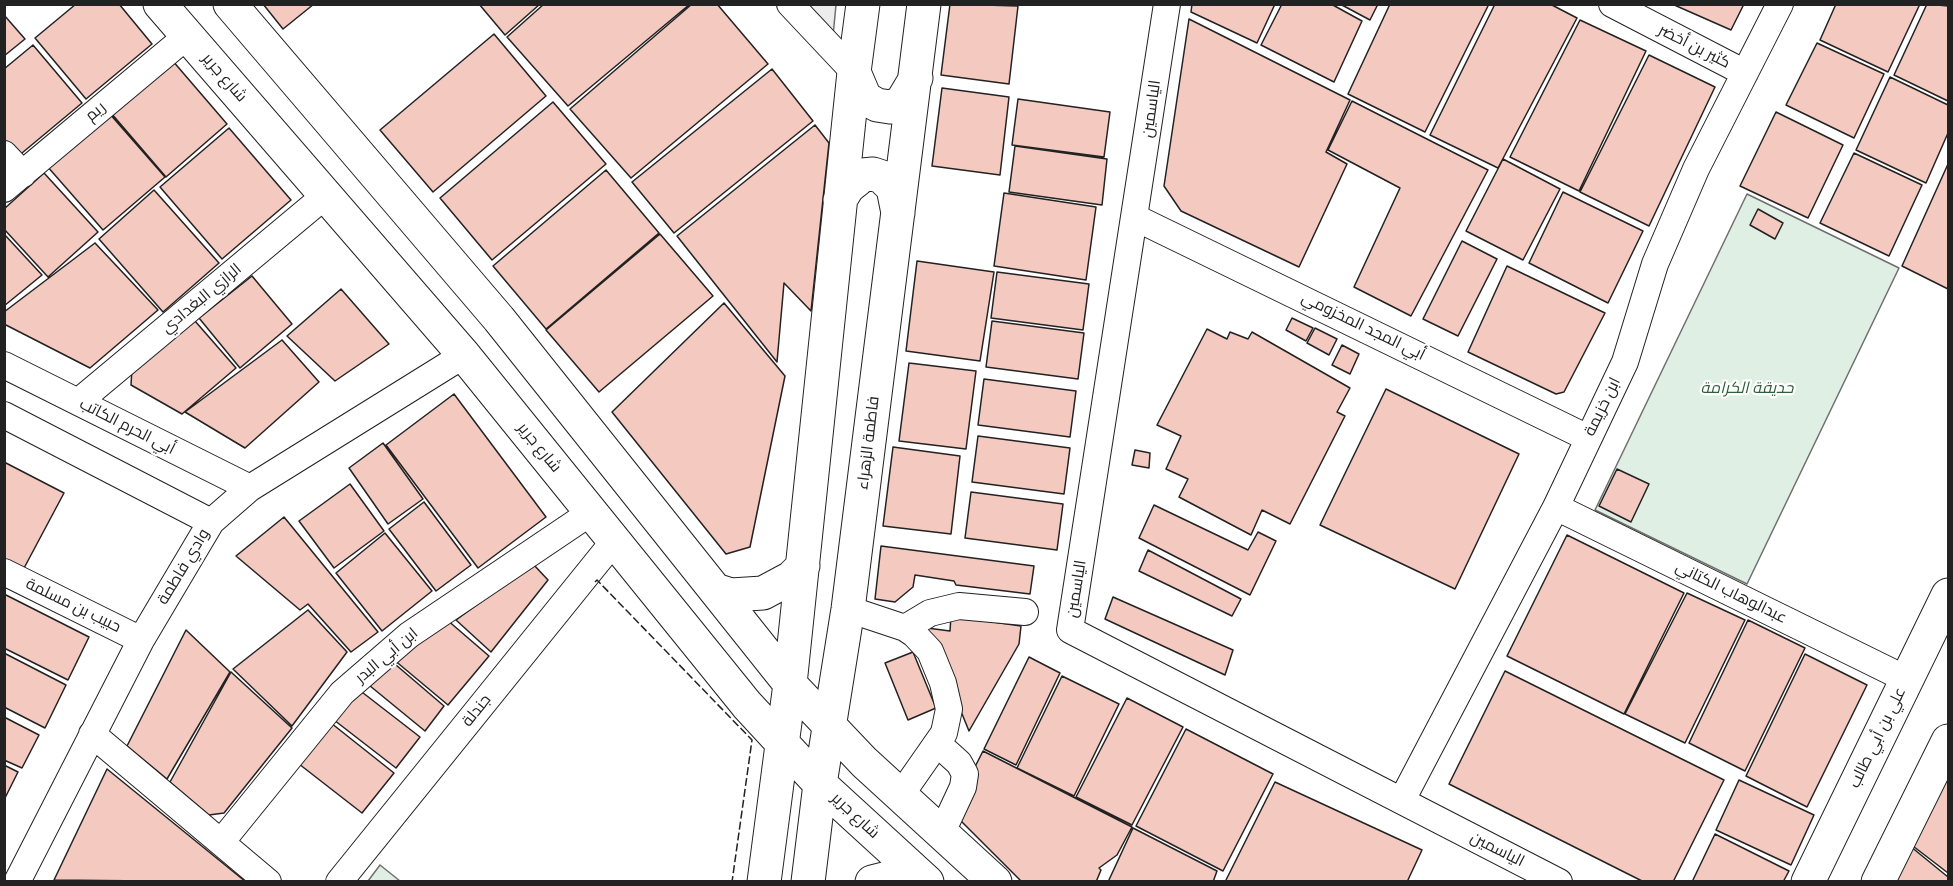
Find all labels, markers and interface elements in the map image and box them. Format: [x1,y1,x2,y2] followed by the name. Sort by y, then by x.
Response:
[1655,21,1733,73] street label: كثير بن أخضر
[197,50,251,106] street label: شارع جرير
[1138,79,1166,139] street label: الياسمين
[82,98,110,126] street label: ريم
[158,260,246,338] street label: الرازي البغدادي
[1298,289,1428,365] street label: أبي المجد المخزومي
[1581,375,1625,439] street label: ابن خزيمة
[1701,379,1793,399] park label: حديقة الكرامة
[76,395,178,459] street label: أبي الحرم الكاتب
[854,395,884,491] street label: فاطمة الزهراء
[513,419,565,477] street label: شارع جرير
[154,526,214,608] street label: وادي فاطمة
[1672,558,1790,628] street label: عبدالوهاب الكتاني
[1063,559,1091,619] street label: الياسمين
[22,575,124,637] street label: حبيب بن مسلمة
[352,624,422,688] street label: ابن أبي البدر
[1845,684,1911,792] street label: علي بن أبي طالب
[458,691,496,731] street label: جندلة
[827,789,883,843] street label: شارع جرير
[1467,828,1527,872] street label: الياسمين

